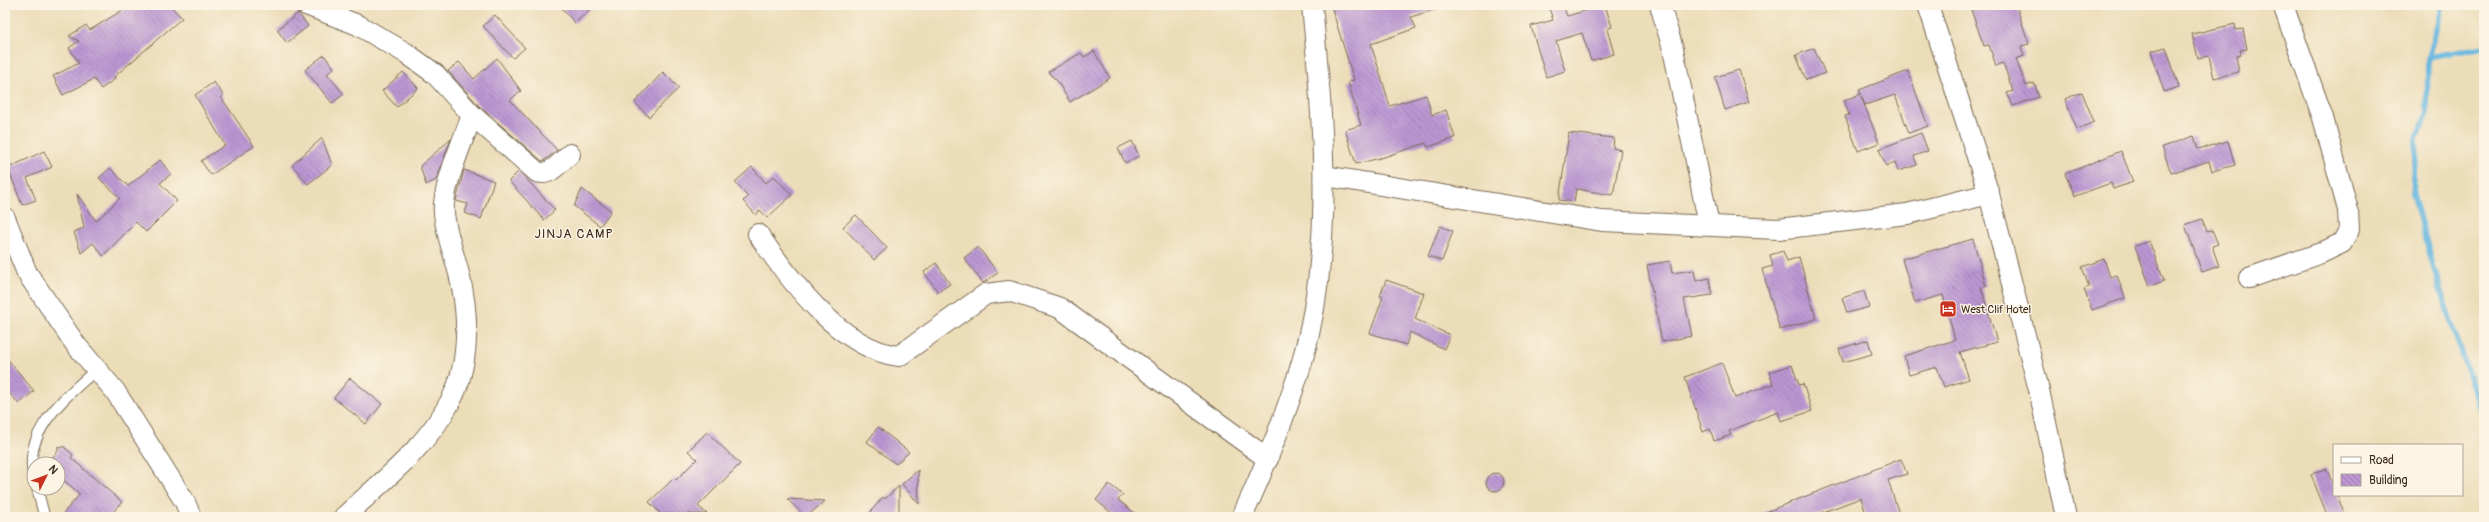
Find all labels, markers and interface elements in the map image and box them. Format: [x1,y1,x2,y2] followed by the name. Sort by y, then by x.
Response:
[534,226,614,242] district label: JINJA CAMP
[1938,299,1958,319] hotel icon: West Clif Hotel
[1961,303,2031,316] place label: West Clif Hotel
[2333,444,2463,496] legend
[2369,453,2394,468] text: Road
[26,456,66,496] north arrow
[46,463,61,477] text: N
[2369,473,2408,488] text: Building

